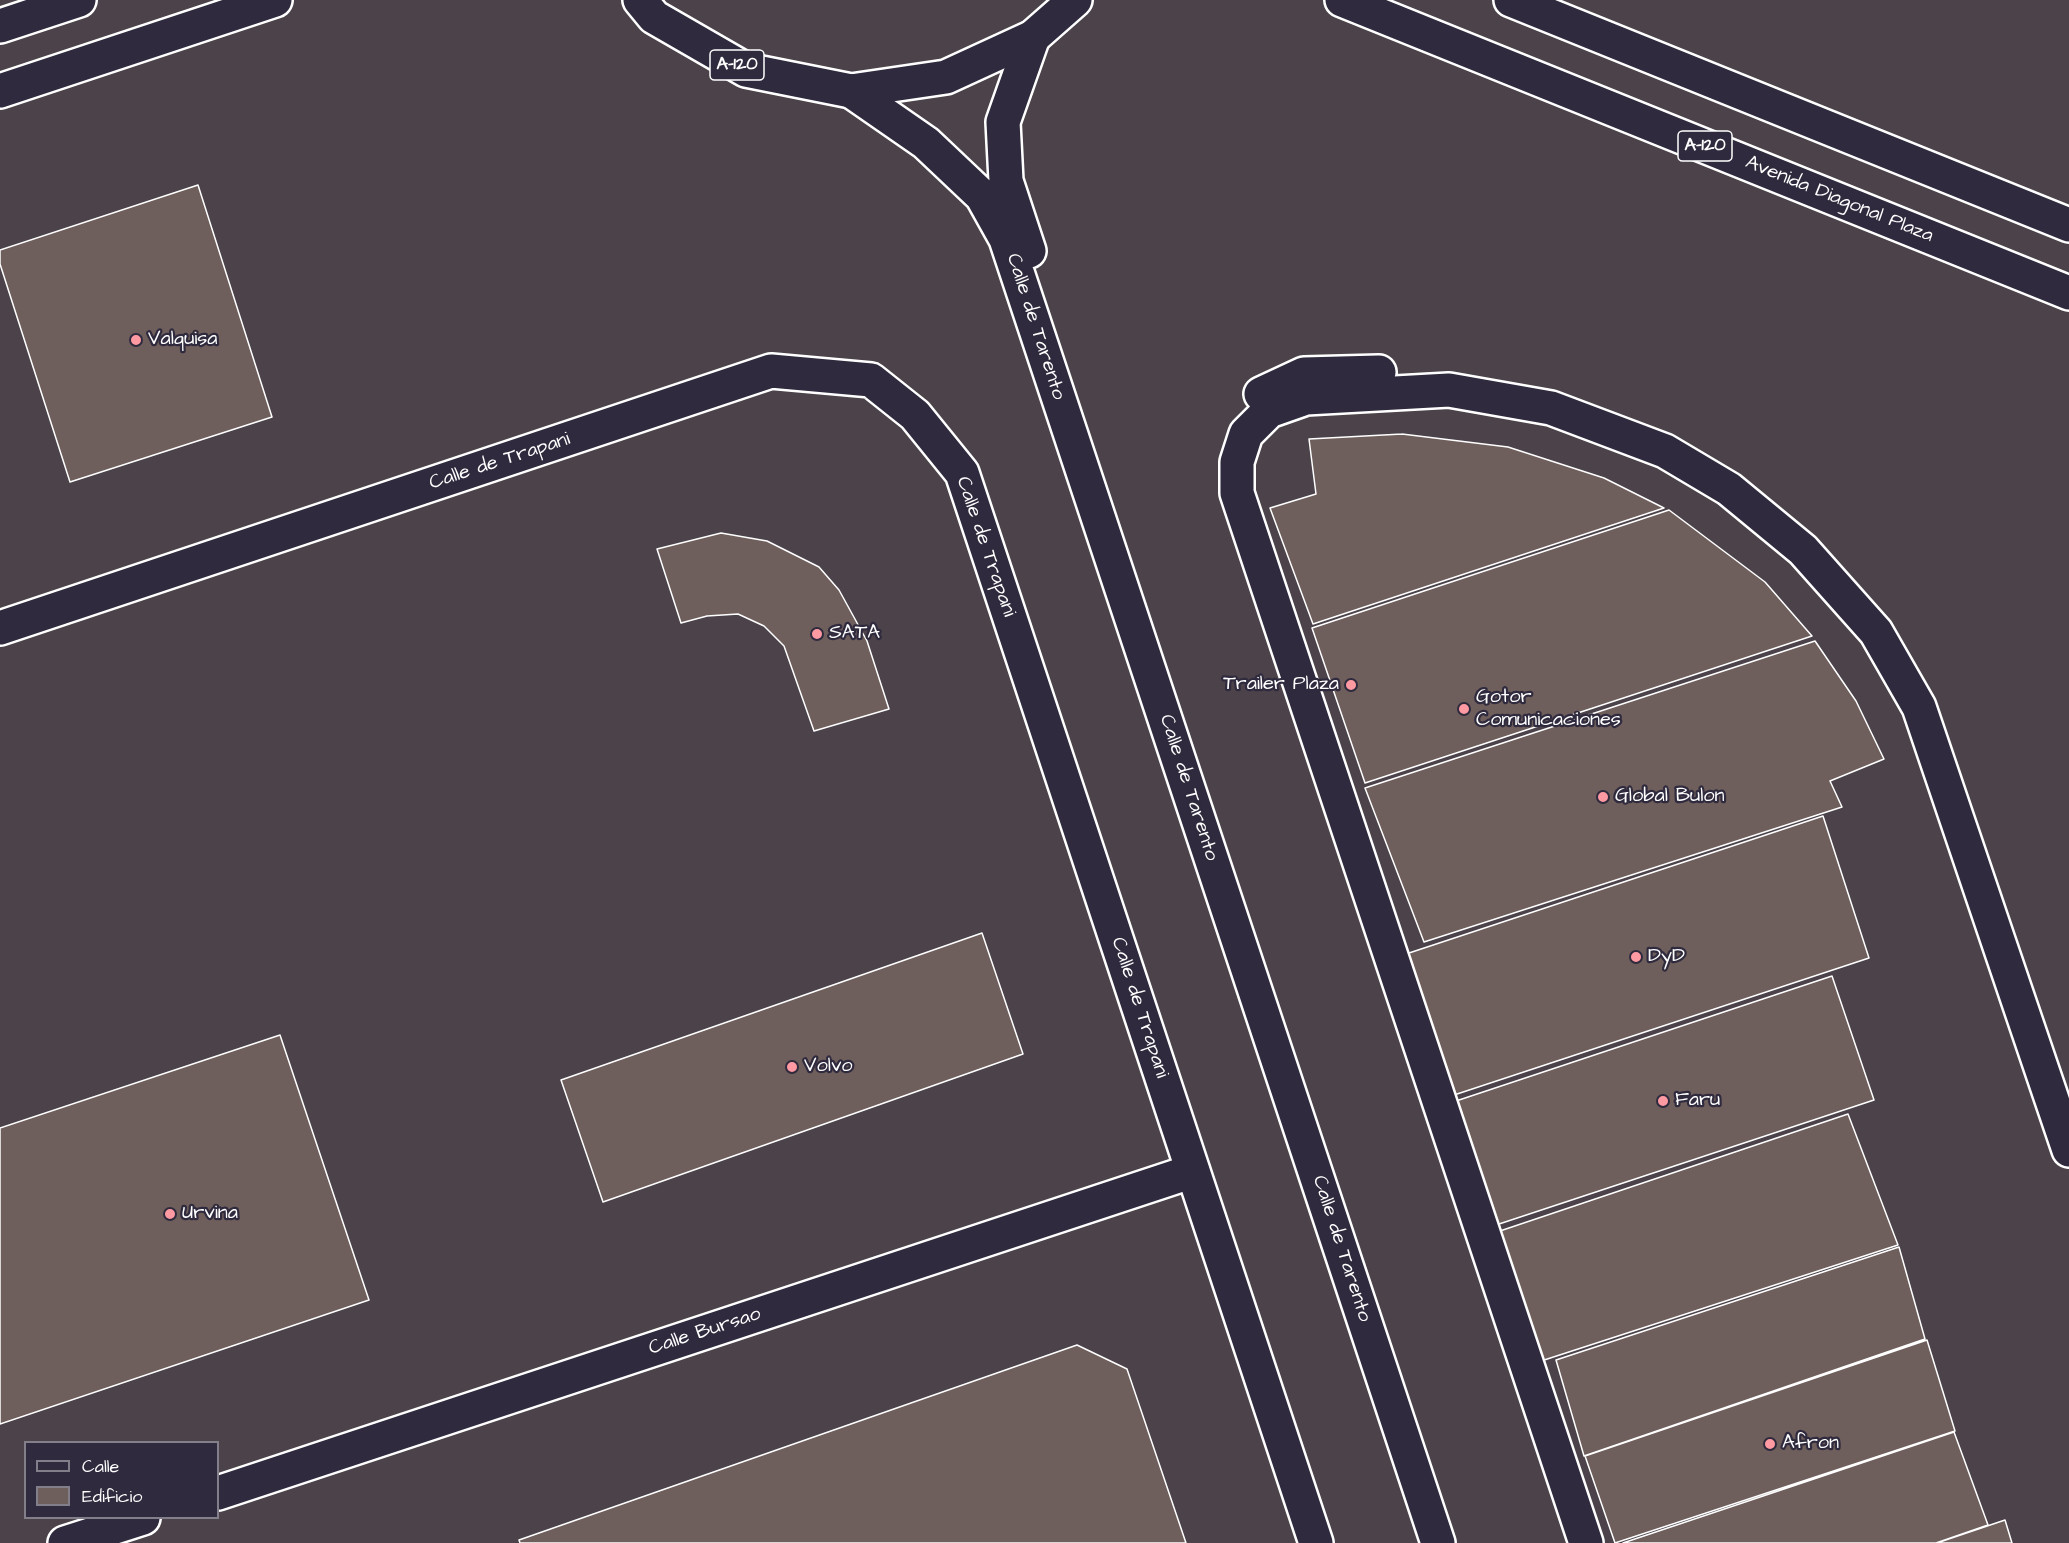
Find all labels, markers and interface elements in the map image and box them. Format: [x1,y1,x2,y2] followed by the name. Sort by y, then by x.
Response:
[710,50,764,80] road number: A-120
[1678,131,1732,161] road number: A-120
[1741,151,1937,249] street label: Avenida Diagonal Plaza
[1000,251,1070,403] street label: Calle de Tarento
[148,328,218,352] place label: Valquisa
[129,333,143,347] marker: Valquisa
[427,428,573,496] street label: Calle de Trapani
[950,474,1020,620] street label: Calle de Trapani
[829,622,880,646] place label: SATA
[810,627,824,641] marker: SATA
[1223,673,1339,697] place label: Trailer Plaza
[1344,678,1358,692] marker: Trailer Plaza
[1476,686,1621,733] place label: Gotor Comunicaciones
[1457,702,1471,716] marker: Gotor Comunicaciones
[1153,712,1223,864] street label: Calle de Tarento
[1615,785,1725,809] place label: Global Bulon
[1596,790,1610,804] marker: Global Bulon
[1105,935,1173,1081] street label: Calle de Trapani
[1648,945,1685,969] place label: DyD
[1629,950,1643,964] marker: DyD
[804,1055,853,1079] place label: Volvo
[785,1060,799,1074] marker: Volvo
[1675,1089,1720,1113] place label: Faru
[1656,1094,1670,1108] marker: Faru
[1306,1173,1376,1325] street label: Calle de Tarento
[182,1202,238,1226] place label: Urvina
[163,1207,177,1221] marker: Urvina
[646,1303,764,1361] street label: Calle Bursao
[1782,1432,1839,1456] place label: Afron
[1763,1437,1777,1451] marker: Afron
[24,1441,219,1519] legend
[82,1454,119,1479] text: Calle
[82,1484,142,1509] text: Edificio

